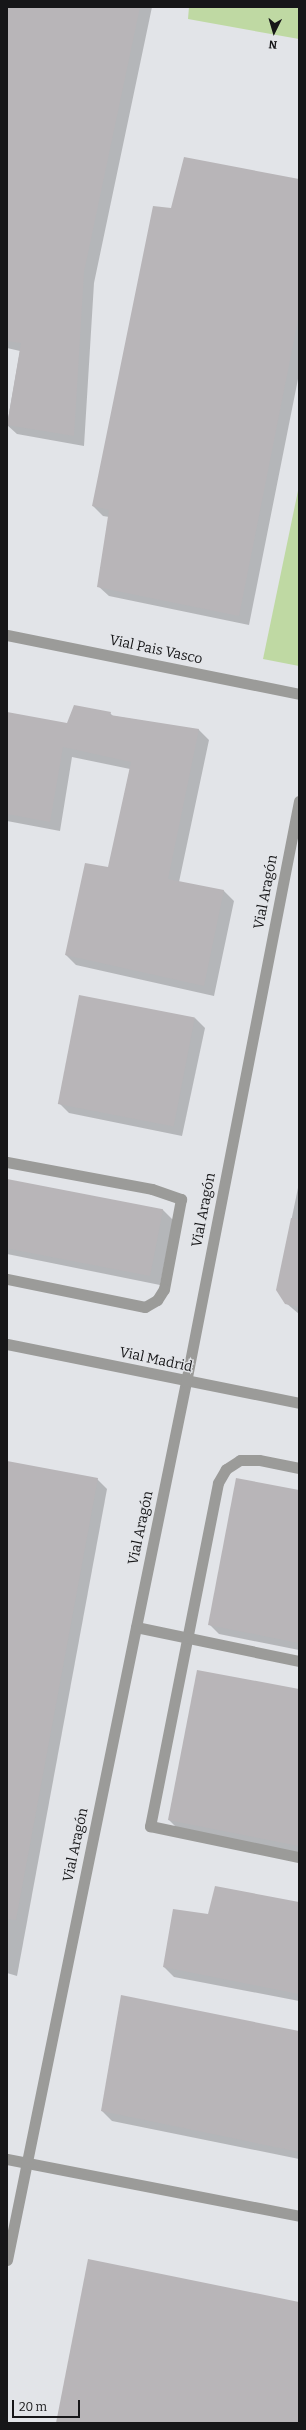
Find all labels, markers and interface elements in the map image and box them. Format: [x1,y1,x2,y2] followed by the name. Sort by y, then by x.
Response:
[254,12,294,52] north arrow
[268,38,278,51] text: N
[108,632,204,668] street label: Vial Pais Vasco
[251,854,281,930] street label: Vial Aragón
[189,1172,219,1248] street label: Vial Aragón
[118,1344,194,1376] street label: Vial Madrid
[125,1490,157,1566] street label: Vial Aragón
[60,1807,92,1883] street label: Vial Aragón
[14,2392,82,2418] scale bar
[19,2400,47,2414] text: 20 m

